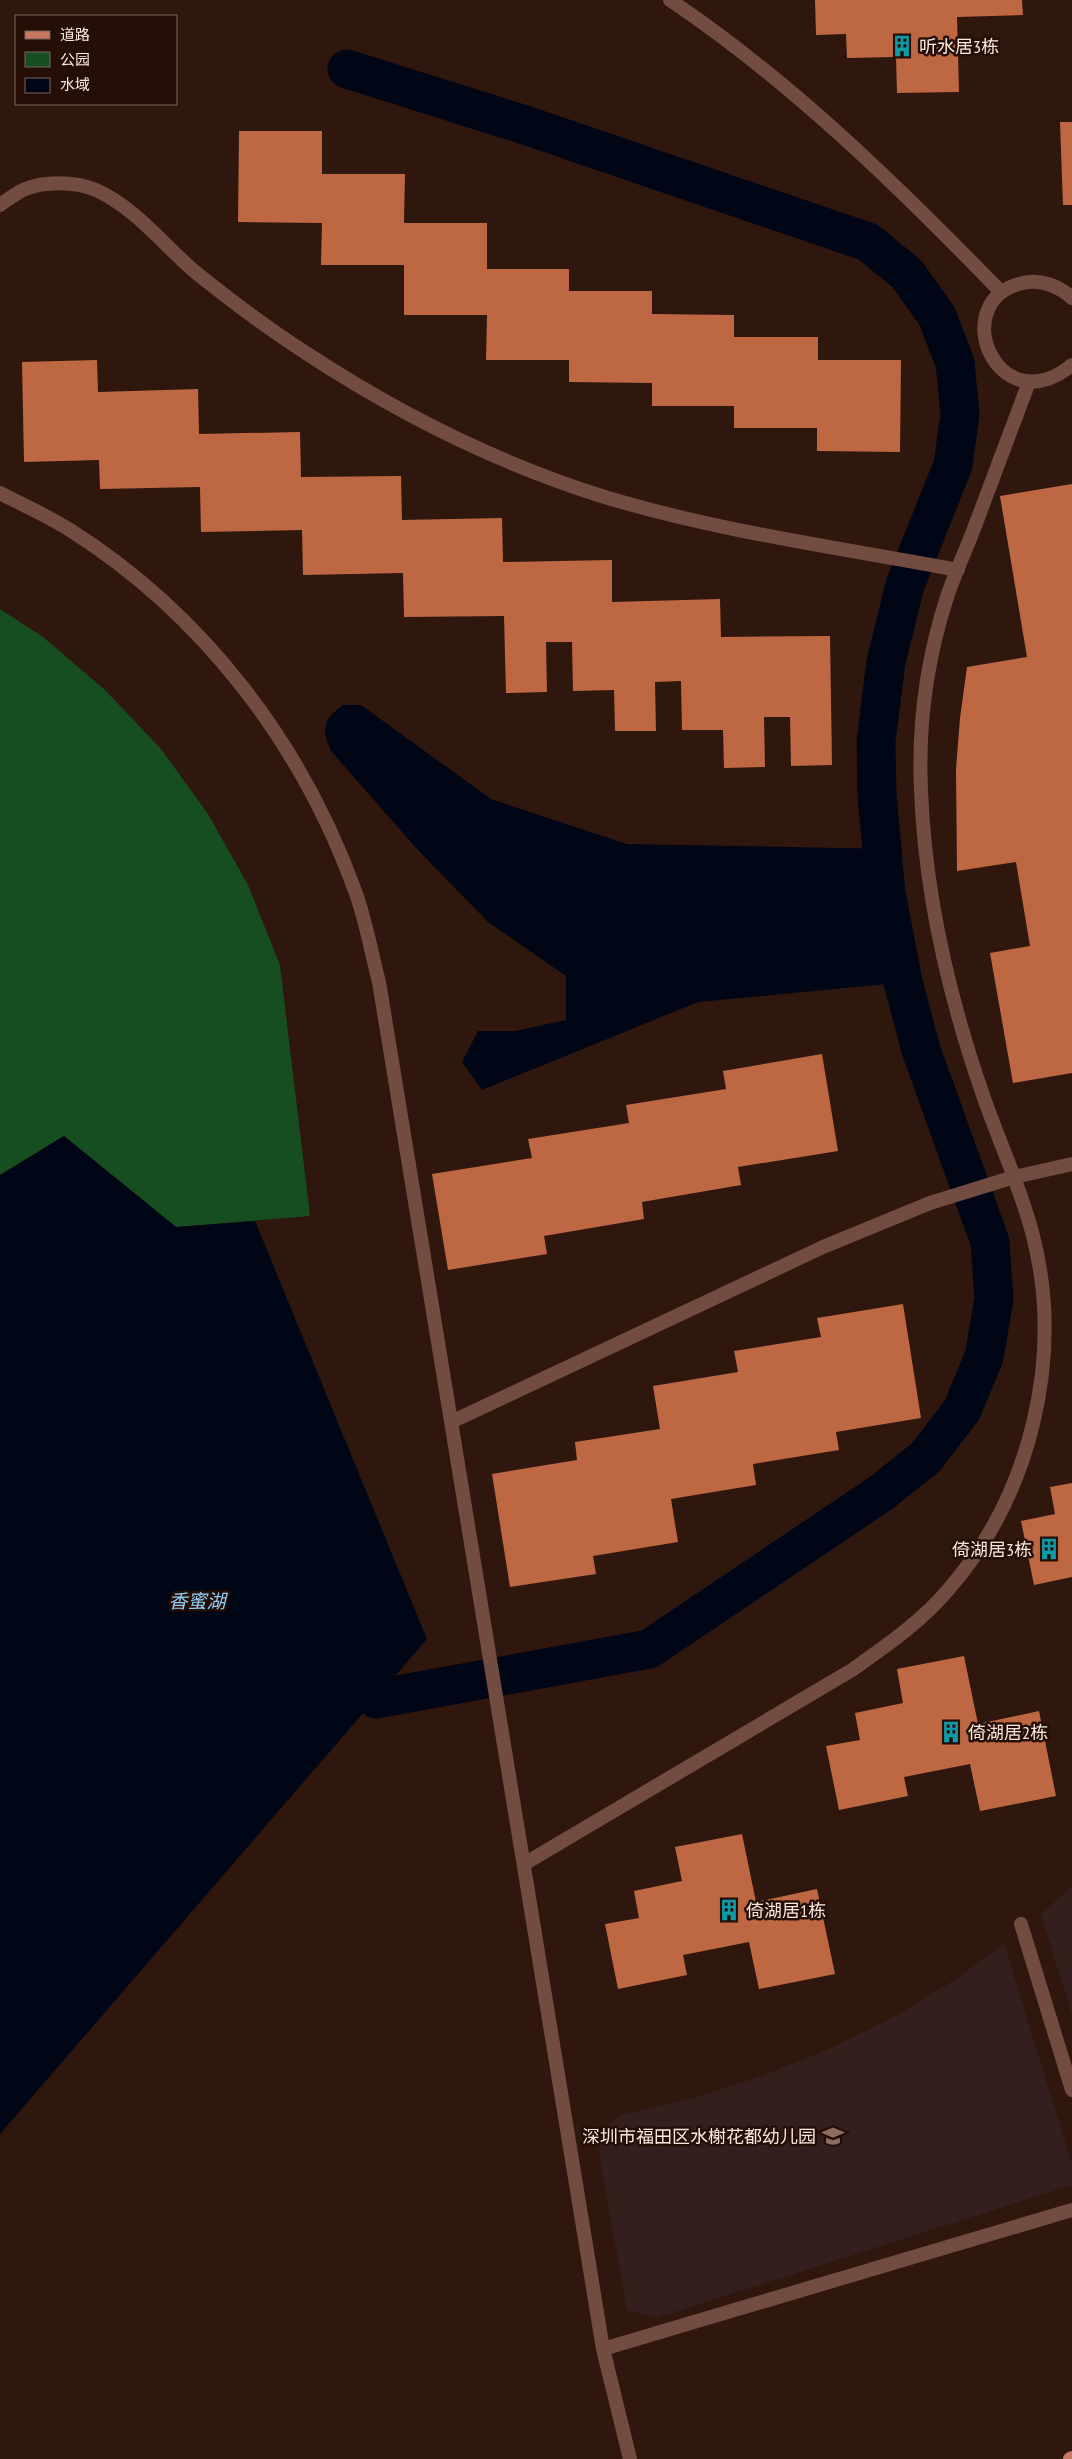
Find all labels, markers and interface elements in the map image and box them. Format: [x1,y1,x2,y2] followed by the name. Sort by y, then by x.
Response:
[15,15,178,105] legend
[60,25,90,44] text: 道路
[889,33,915,59] building icon: 听水居3栋
[919,35,999,58] place label: 听水居3栋
[60,50,90,69] text: 公园
[60,75,90,94] text: 水域
[1036,1536,1062,1562] building icon: 倚湖居3栋
[952,1538,1032,1561] place label: 倚湖居3栋
[168,1589,228,1613] water label: 香蜜湖
[938,1719,964,1745] building icon: 倚湖居2栋
[968,1721,1048,1744] place label: 倚湖居2栋
[716,1897,742,1923] building icon: 倚湖居1栋
[746,1899,826,1922] place label: 倚湖居1栋
[820,2123,846,2149] school or university icon: 深圳市福田区水榭花都幼儿园
[582,2125,816,2148] place label: 深圳市福田区水榭花都幼儿园

